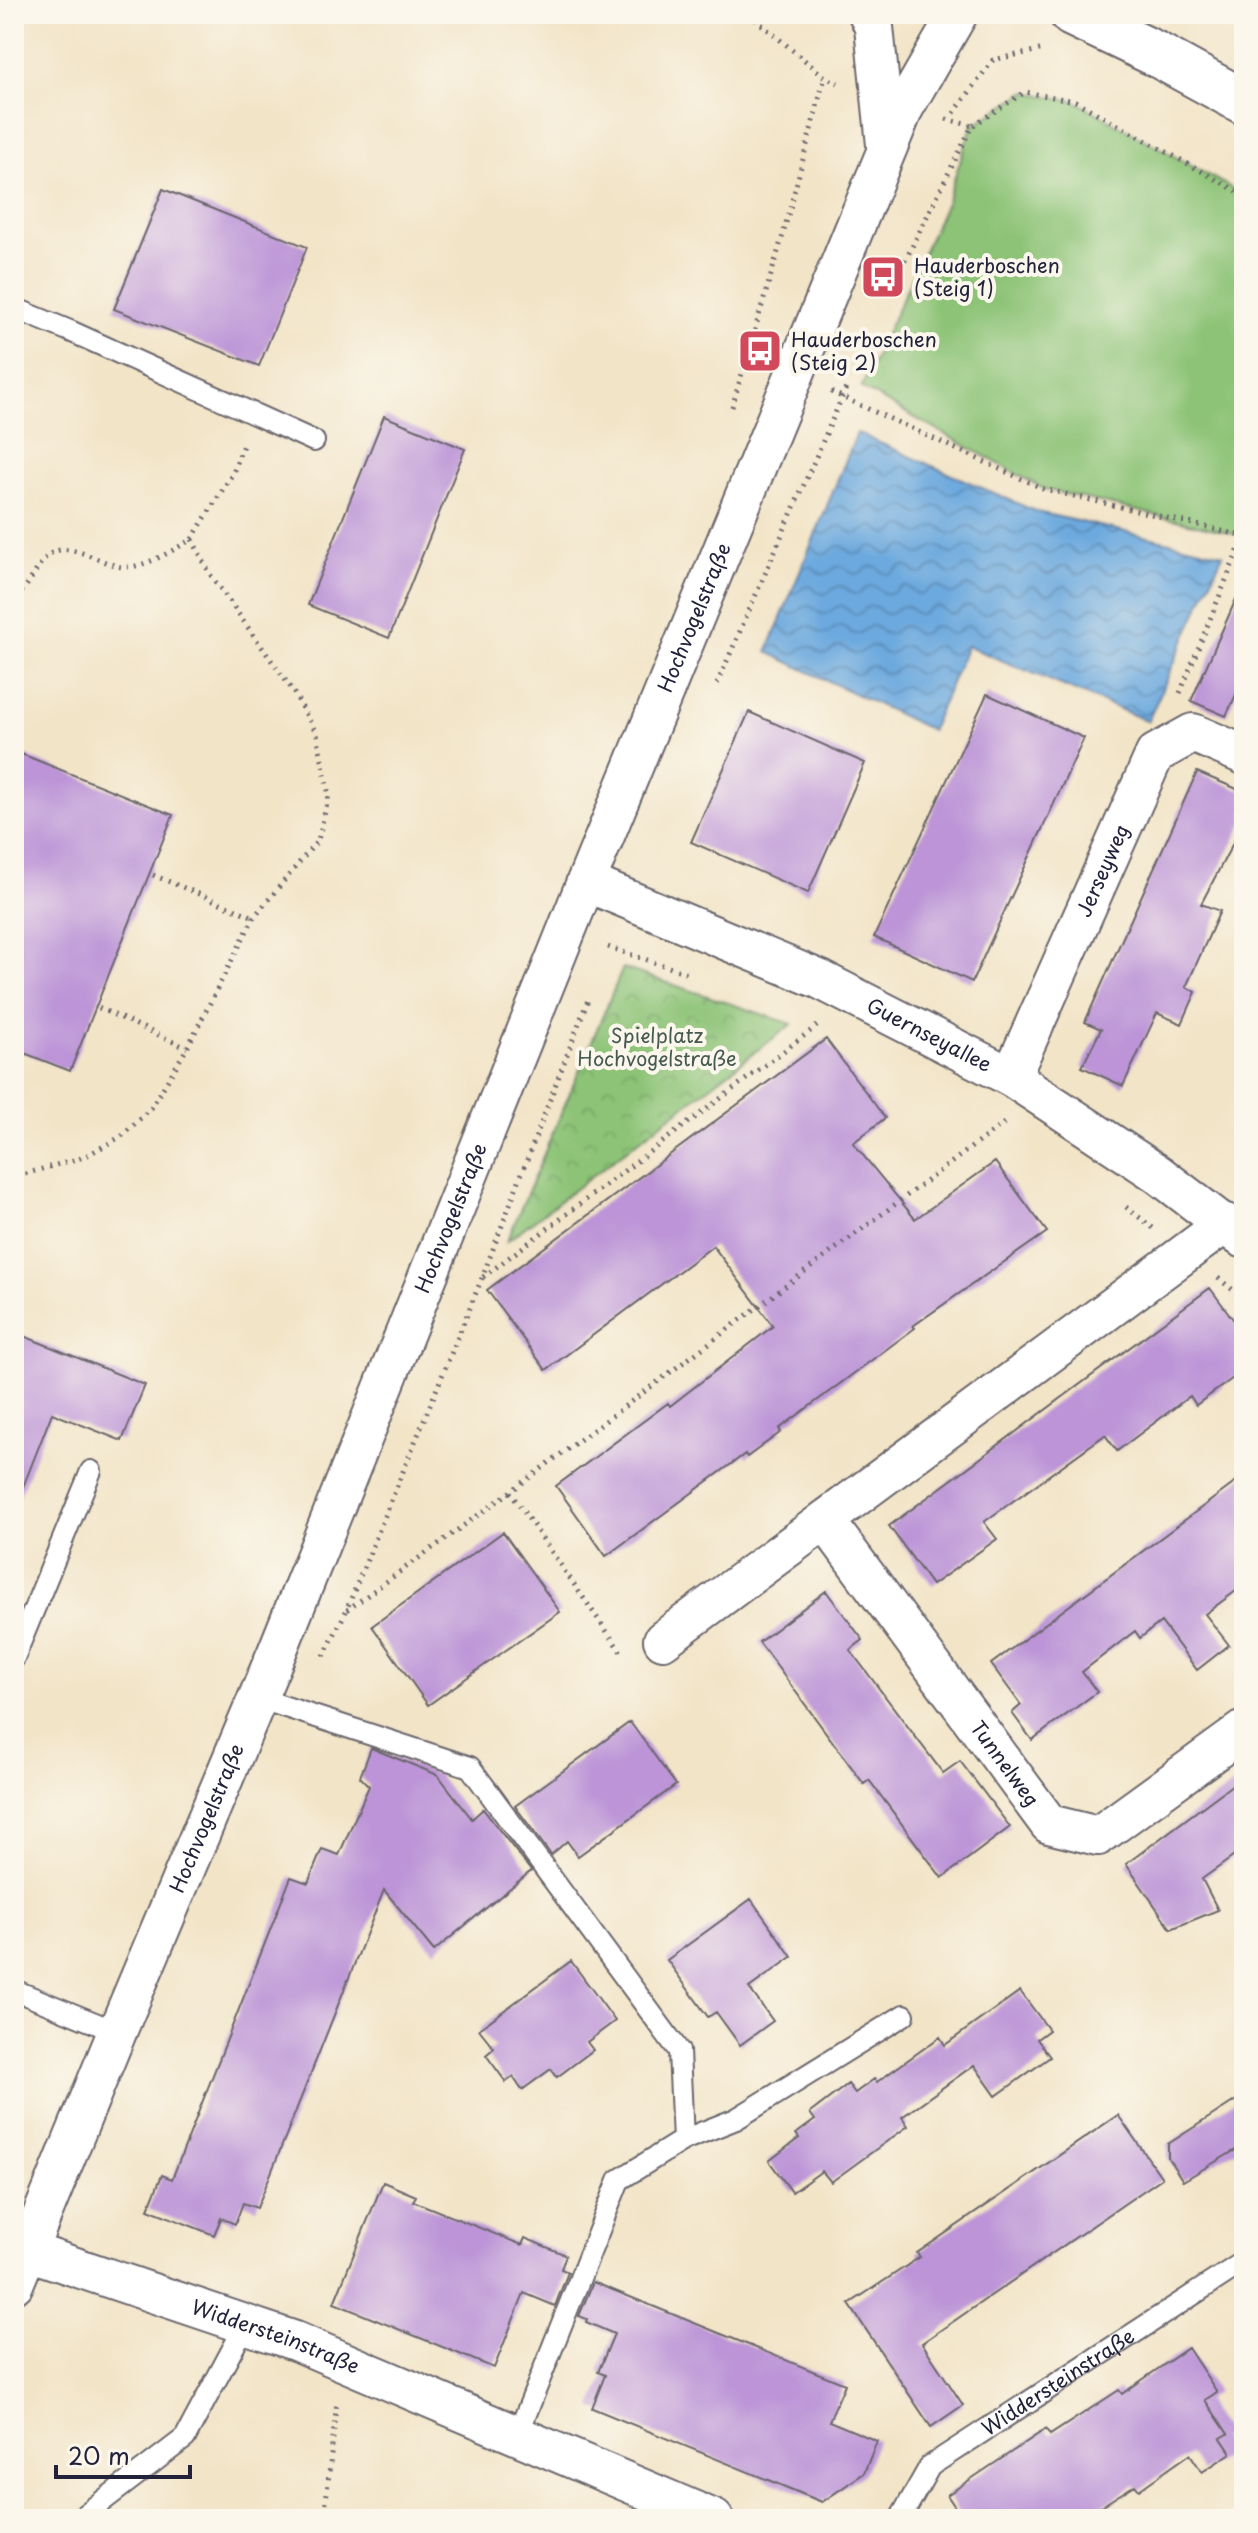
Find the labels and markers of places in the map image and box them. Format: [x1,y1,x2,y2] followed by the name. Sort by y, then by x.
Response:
[914,250,1060,303] place label: Hauderboschen (Steig 1)
[859,253,907,301] bus stop icon: Hauderboschen (Steig 1)
[791,324,937,377] place label: Hauderboschen (Steig 2)
[736,327,784,375] bus stop icon: Hauderboschen (Steig 2)

